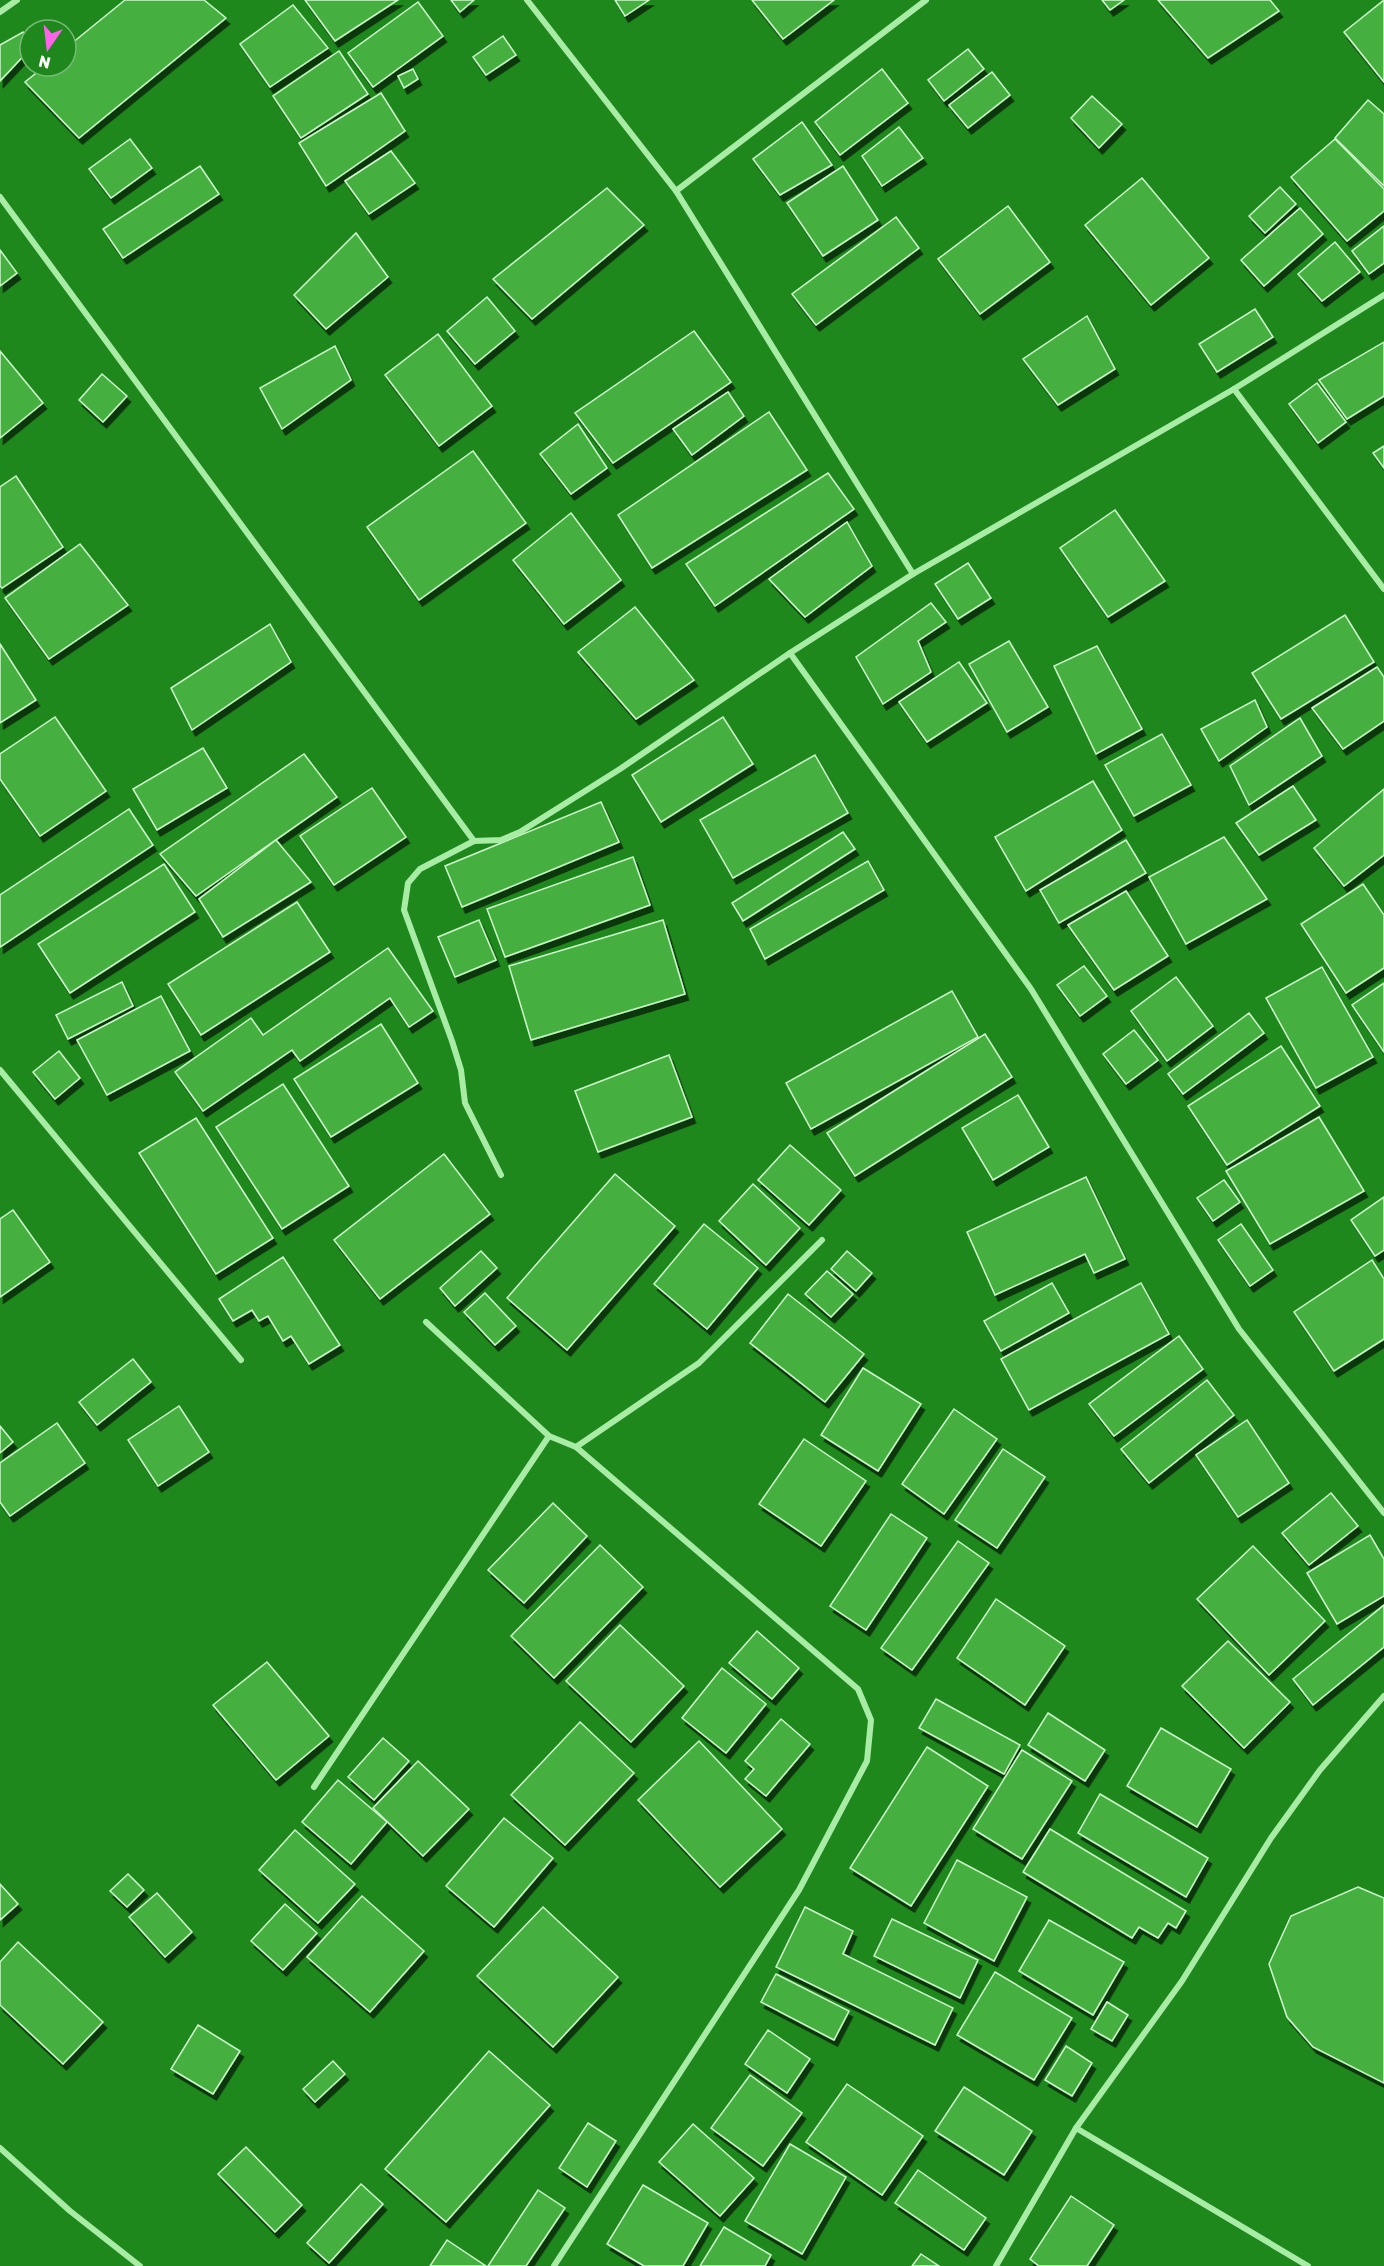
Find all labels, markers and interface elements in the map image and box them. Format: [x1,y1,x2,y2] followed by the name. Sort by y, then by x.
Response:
[18,18,78,78] north arrow
[37,51,52,73] text: N

